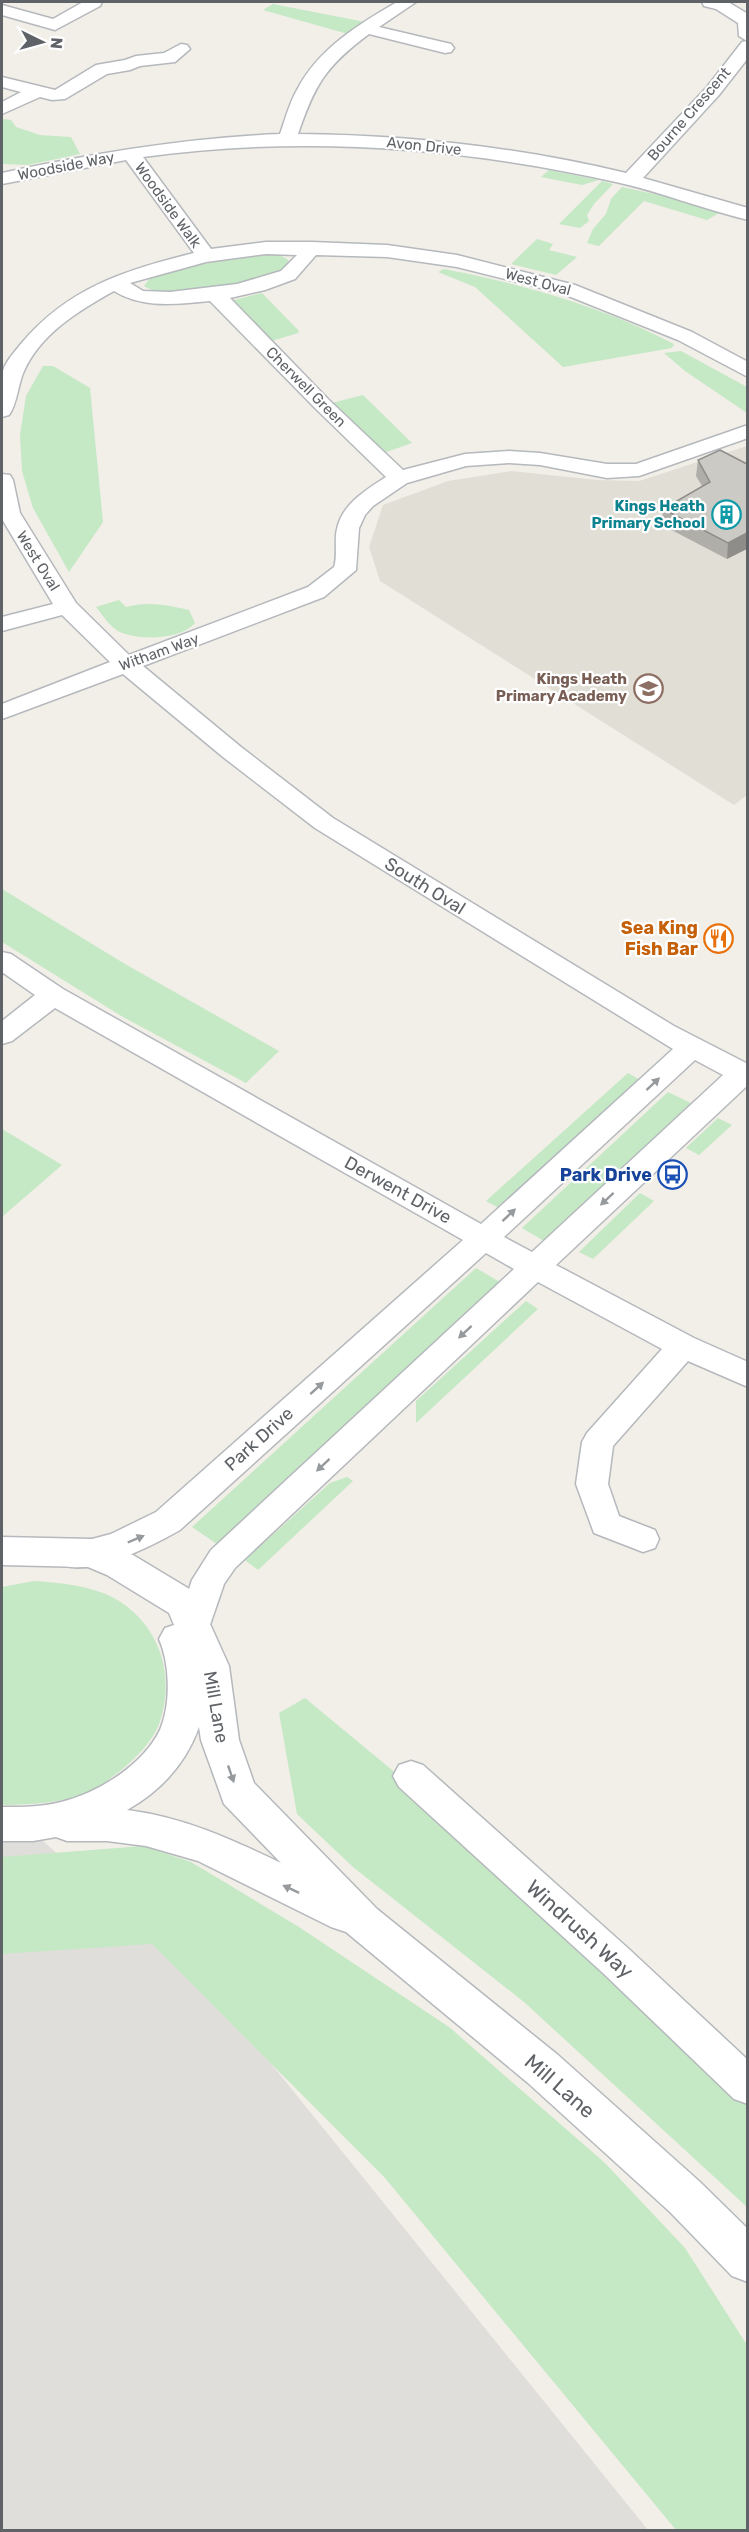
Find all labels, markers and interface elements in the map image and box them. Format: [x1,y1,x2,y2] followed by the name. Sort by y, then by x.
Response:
[12,12,72,72] north arrow
[46,37,66,50] text: N
[644,64,734,164] street label: Bourne Crescent
[386,133,462,159] street label: Avon Drive
[16,148,116,184] street label: Woodside Way
[131,159,205,251] street label: Woodside Walk
[503,265,573,299] street label: West Oval
[262,343,350,431] street label: Cherwell Green
[591,497,705,532] place label: Kings Heath Primary School
[710,499,742,531] building icon: Kings Heath Primary School
[13,528,63,594] street label: West Oval
[117,629,201,675] street label: Witham Way
[496,670,627,705] place label: Kings Heath Primary Academy
[632,672,664,704] school or university icon: Kings Heath Primary Academy
[381,853,469,919] street label: South Oval
[621,917,698,960] place label: Sea King Fish Bar
[703,922,735,954] restaurant icon: Sea King Fish Bar
[646,1077,660,1091] one-way arrow
[341,1151,455,1229] street label: Derwent Drive
[657,1159,689,1191] bus stop icon: Park Drive
[560,1164,652,1186] place label: Park Drive
[600,1192,615,1206] one-way arrow
[501,1209,516,1222] one-way arrow
[458,1325,473,1338] one-way arrow
[309,1382,324,1395] one-way arrow
[220,1402,298,1476] street label: Park Drive
[316,1458,330,1472] one-way arrow
[127,1534,144,1543] one-way arrow
[199,1669,233,1745] street label: Mill Lane
[227,1765,237,1783] one-way arrow
[521,1874,639,1984] street label: Windrush Way
[282,1884,300,1894] one-way arrow
[520,2049,600,2123] street label: Mill Lane

